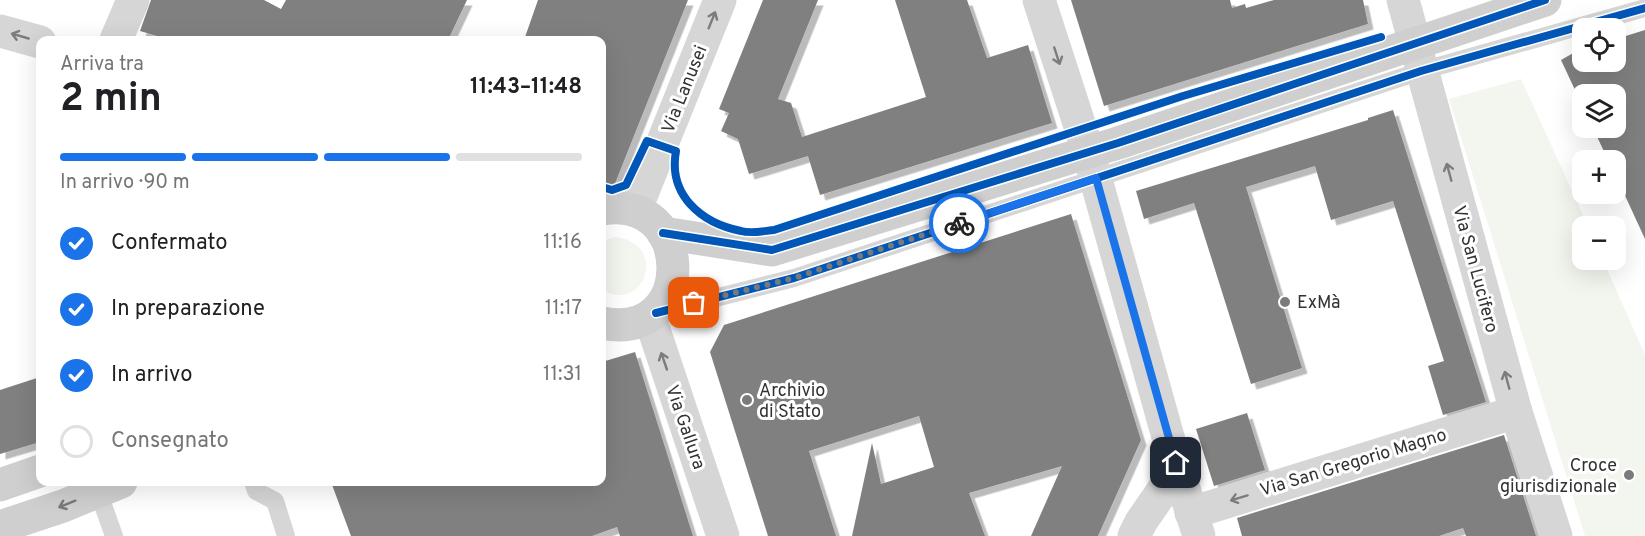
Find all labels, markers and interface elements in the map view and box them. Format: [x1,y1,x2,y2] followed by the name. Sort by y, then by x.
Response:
[707,11,718,30] one-way arrow
[1572,18,1626,270] map controls
[1572,18,1626,72] button: locate
[11,30,30,41] one-way arrow
[657,42,713,137] street label: Via Lanusei
[1052,46,1063,65] one-way arrow
[60,52,144,78] text: Arriva tra
[470,74,582,101] text: 11:43–11:48
[60,76,162,125] text: 2 min
[1572,84,1626,138] button: layers
[1572,150,1626,204] button: +
[1443,163,1454,182] one-way arrow
[60,170,190,196] text: In arrivo · 90 m
[929,193,989,253] courier
[1447,203,1503,335] street label: Via San Lucifero
[943,207,976,240] icon: bike
[1572,216,1626,270] button: −
[60,227,93,260] icon: check
[111,230,228,257] text: Confermato
[543,230,582,256] text: 11:16
[668,277,719,328] pin
[677,286,710,319] icon: bag
[1297,292,1341,315] place label: ExMà
[60,293,93,326] icon: check
[1278,295,1292,309] marker: ExMà
[111,296,265,323] text: In preparazione
[545,296,582,322] text: 11:17
[658,352,669,371] one-way arrow
[60,359,93,392] icon: check
[111,362,193,389] text: In arrivo
[543,362,582,388] text: 11:31
[1501,371,1512,390] one-way arrow
[759,380,825,424] place label: Archivio di Stato
[659,382,710,473] street label: Via Gallura
[740,393,754,407] marker: Archivio di Stato
[1257,424,1450,503] street label: Via San Gregorio Magno
[111,428,229,455] text: Consegnato
[1150,437,1201,488] pin
[1159,446,1192,479] icon: home
[1500,455,1617,499] place label: Croce giurisdizionale
[1622,468,1636,482] marker: Croce giurisdizionale
[1230,493,1249,504] one-way arrow
[58,499,77,510] one-way arrow

